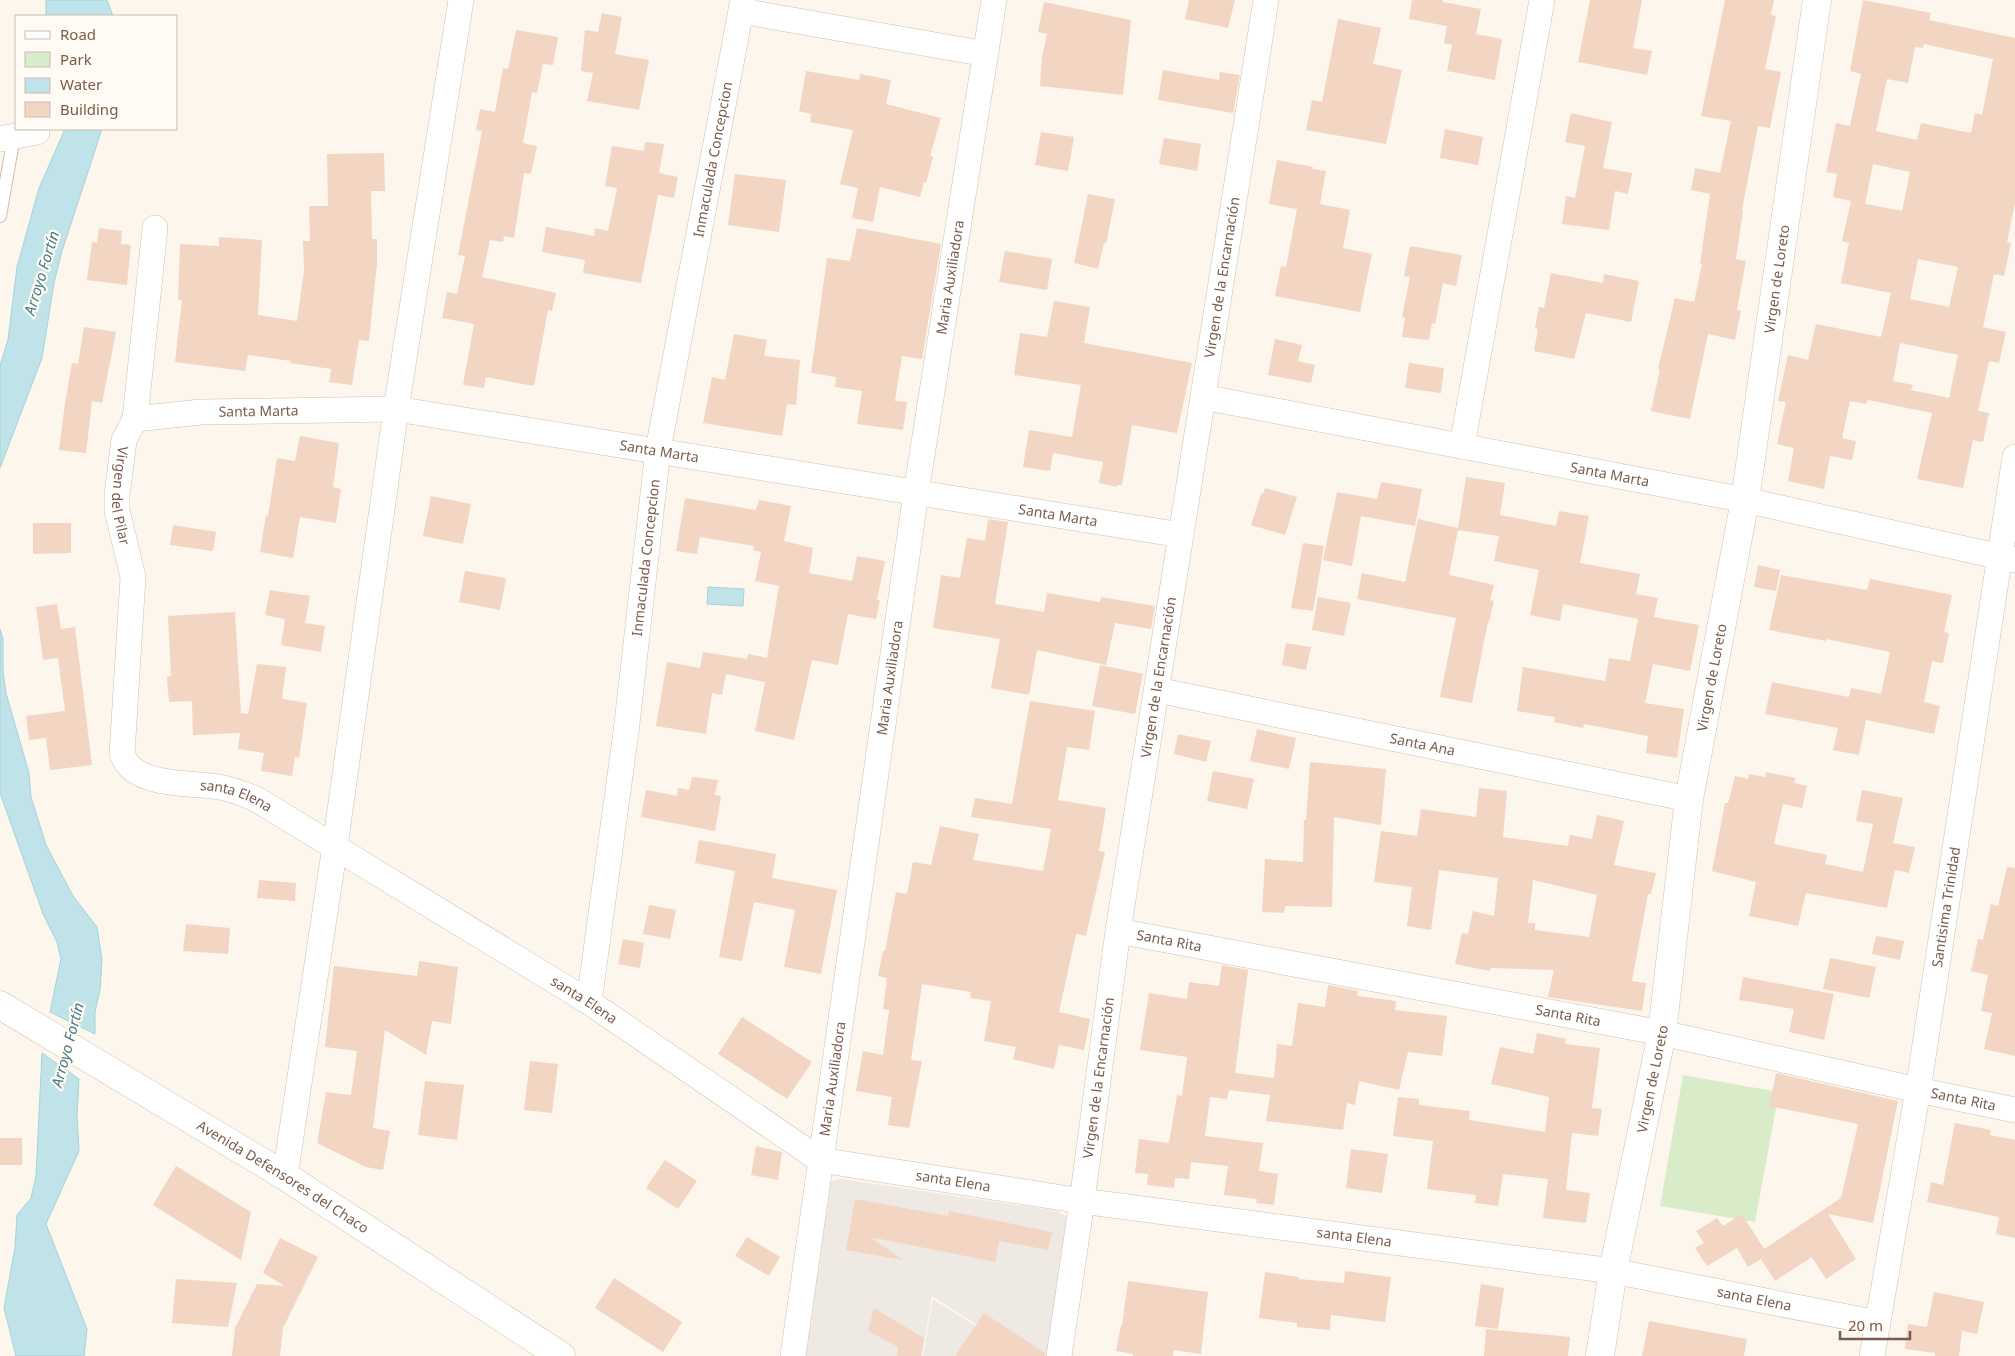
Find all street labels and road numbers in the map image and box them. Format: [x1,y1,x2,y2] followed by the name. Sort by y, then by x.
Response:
[688,80,736,239] street label: Inmaculada Concepcion
[1199,195,1244,359] street label: Virgen de la Encarnación
[931,219,968,336] street label: Maria Auxiliadora
[1759,223,1794,334] street label: Virgen de Loreto
[218,400,299,421] street label: Santa Marta
[618,435,700,466] street label: Santa Marta
[108,445,135,547] street label: Virgen del Pilar
[1569,457,1651,491] street label: Santa Marta
[627,478,664,637] street label: Inmaculada Concepcion
[1017,499,1099,531] street label: Santa Marta
[1136,595,1180,759] street label: Virgen de la Encarnación
[872,619,907,736] street label: Maria Auxiliadora
[1692,622,1731,733] street label: Virgen de Loreto
[1388,728,1457,760] street label: Santa Ana
[199,775,276,816] street label: santa Elena
[1927,845,1964,969] street label: Santisima Trinidad
[1135,925,1203,956] street label: Santa Rita
[547,971,621,1028] street label: santa Elena
[1078,996,1118,1160] street label: Virgen de la Encarnación
[1534,999,1602,1030] street label: Santa Rita
[814,1020,850,1137] street label: Maria Auxiliadora
[1632,1024,1672,1134] street label: Virgen de Loreto
[1929,1083,1998,1115] street label: Santa Rita
[194,1115,373,1237] street label: Avenida Defensores del Chaco
[914,1165,992,1196] street label: santa Elena
[1316,1222,1393,1251] street label: santa Elena
[1715,1282,1793,1315] street label: santa Elena

